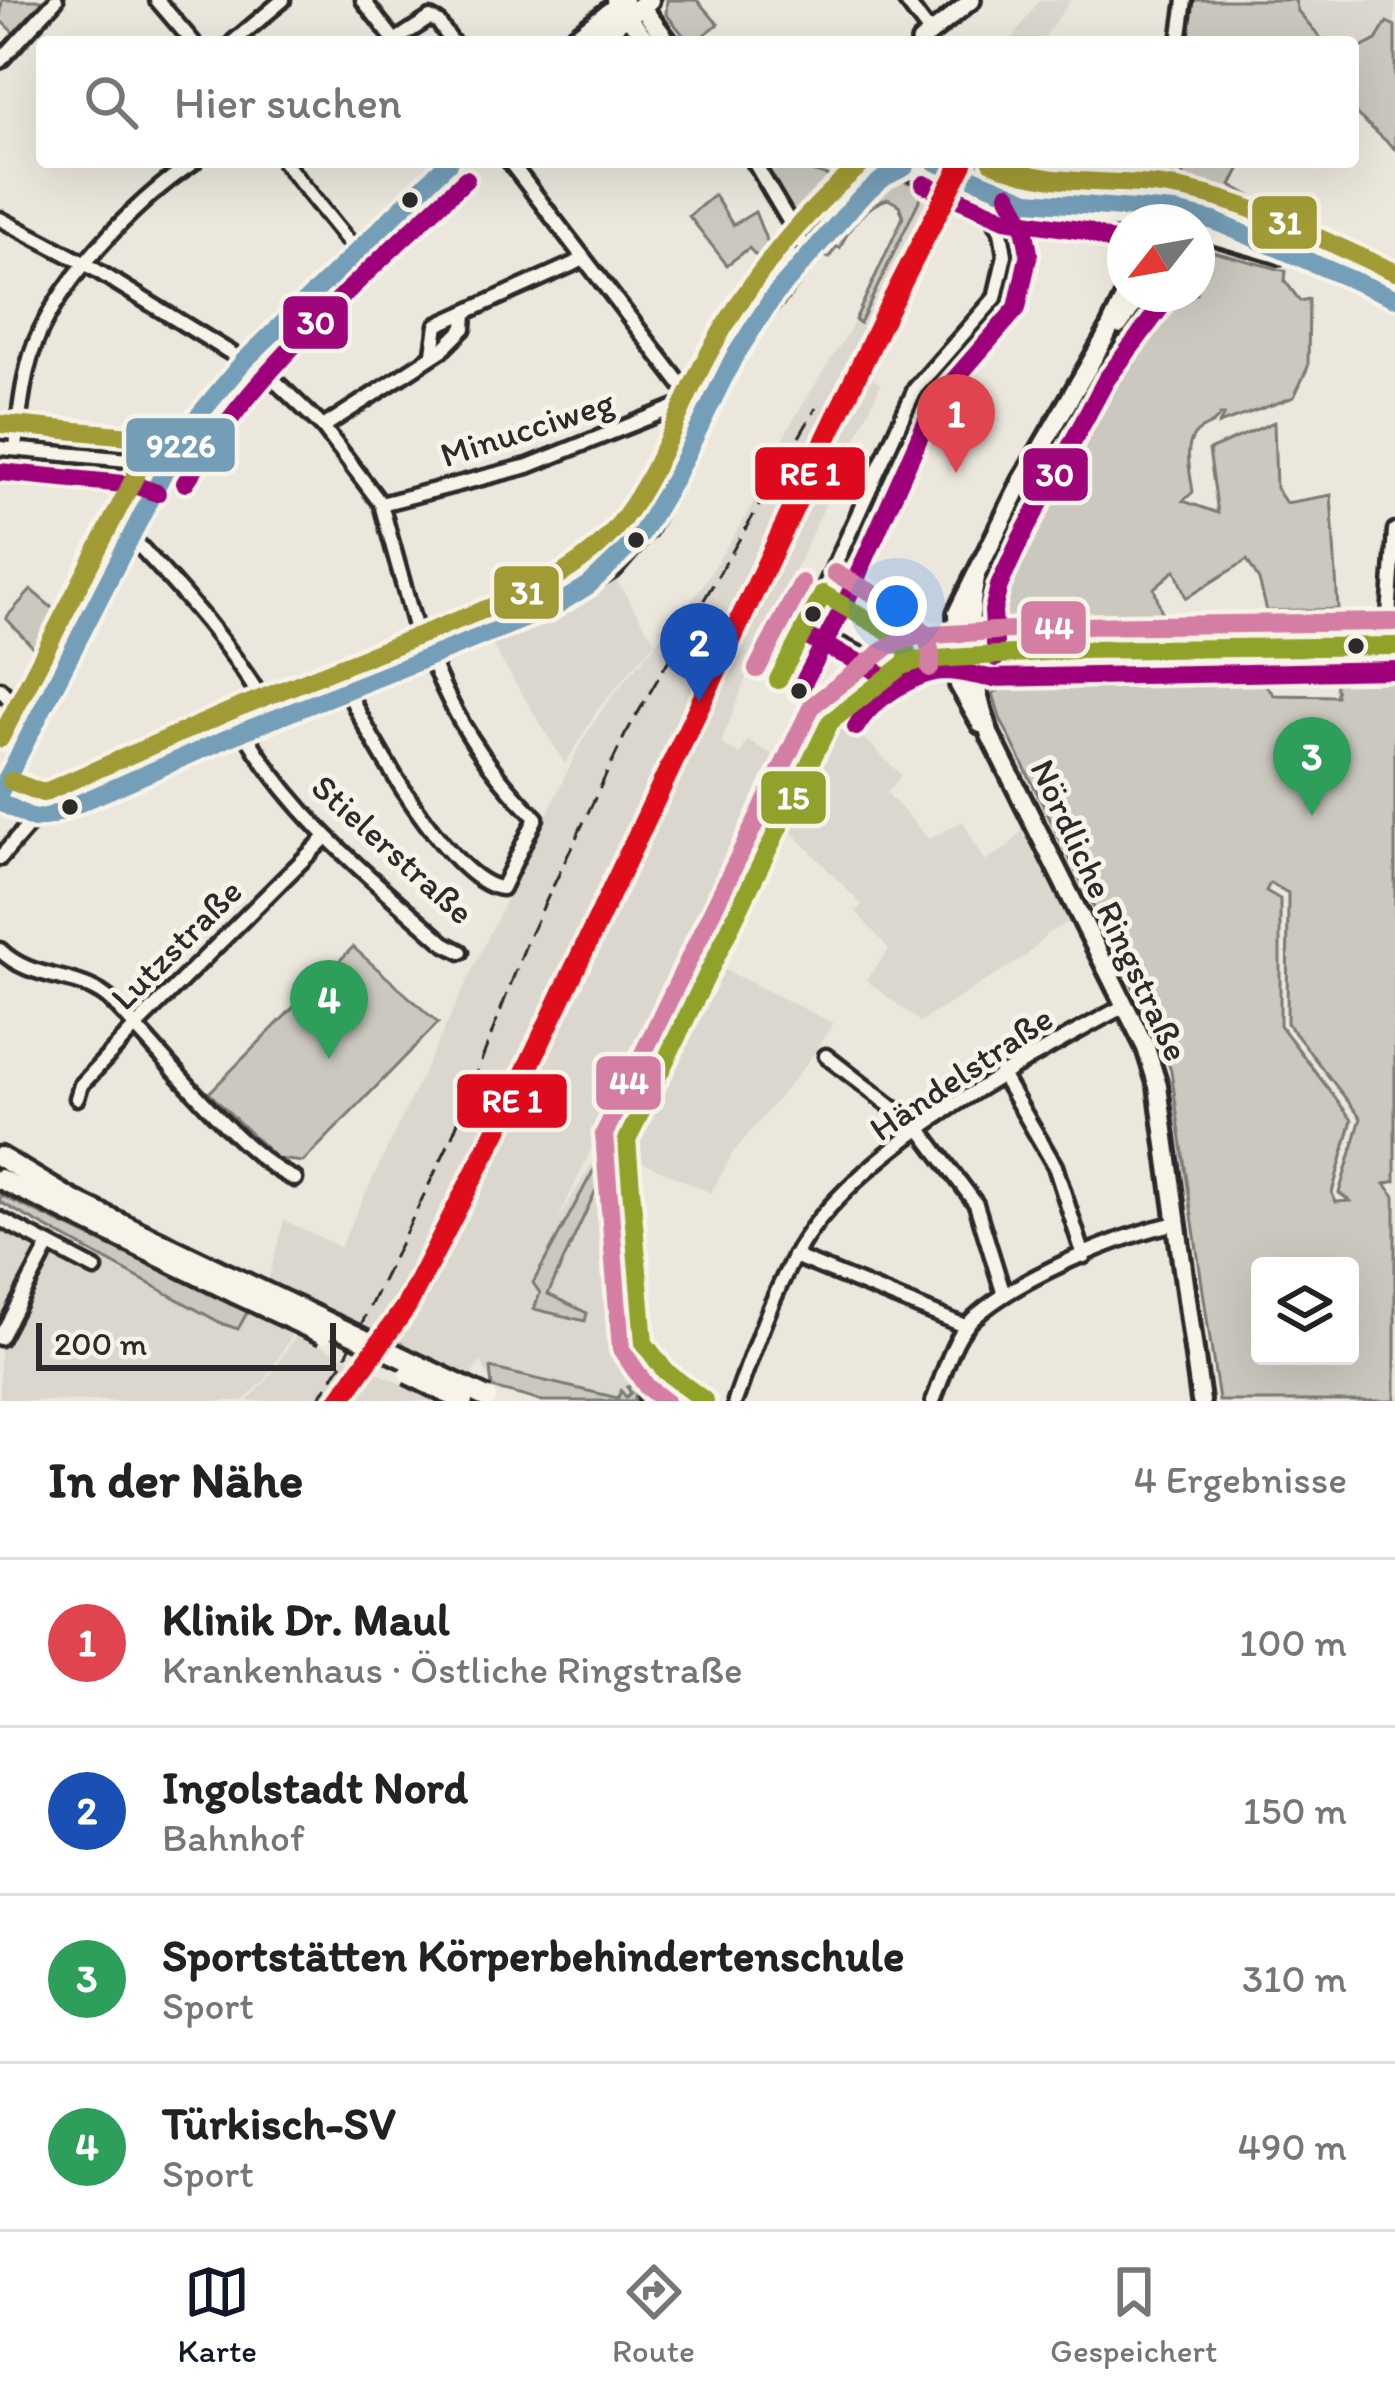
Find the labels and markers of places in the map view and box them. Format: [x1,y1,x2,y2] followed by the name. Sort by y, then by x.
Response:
[399,189,421,211] unlabelled marker
[917,374,995,473] pin: 1
[625,529,647,551] unlabelled marker
[660,603,738,702] pin: 2
[802,603,824,625] unlabelled marker
[1345,635,1367,657] unlabelled marker
[788,680,810,702] unlabelled marker
[1273,717,1351,816] pin: 3
[59,796,81,818] unlabelled marker
[290,960,368,1059] pin: 4

